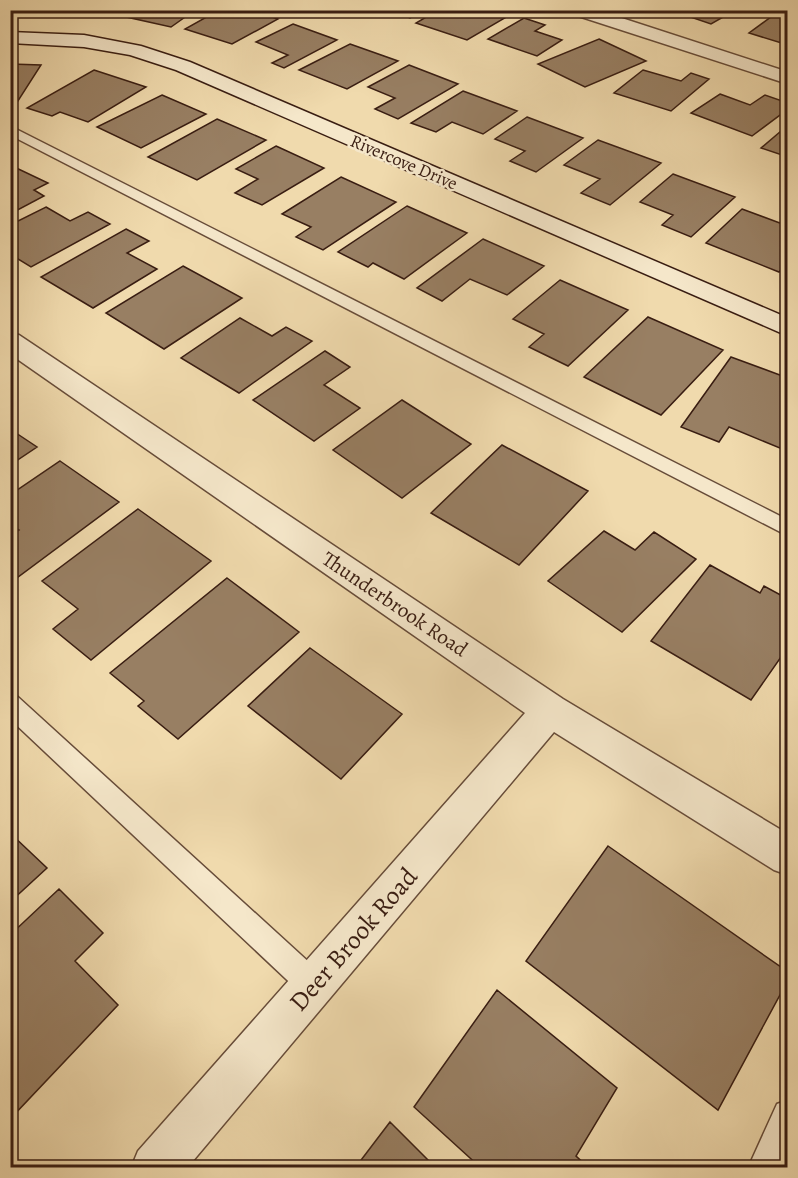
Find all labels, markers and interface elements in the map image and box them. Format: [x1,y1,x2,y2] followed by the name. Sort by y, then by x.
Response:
[347,129,461,195] street label: Rivercove Drive
[317,545,474,664] street label: Thunderbrook Road
[281,860,426,1019] street label: Deer Brook Road

